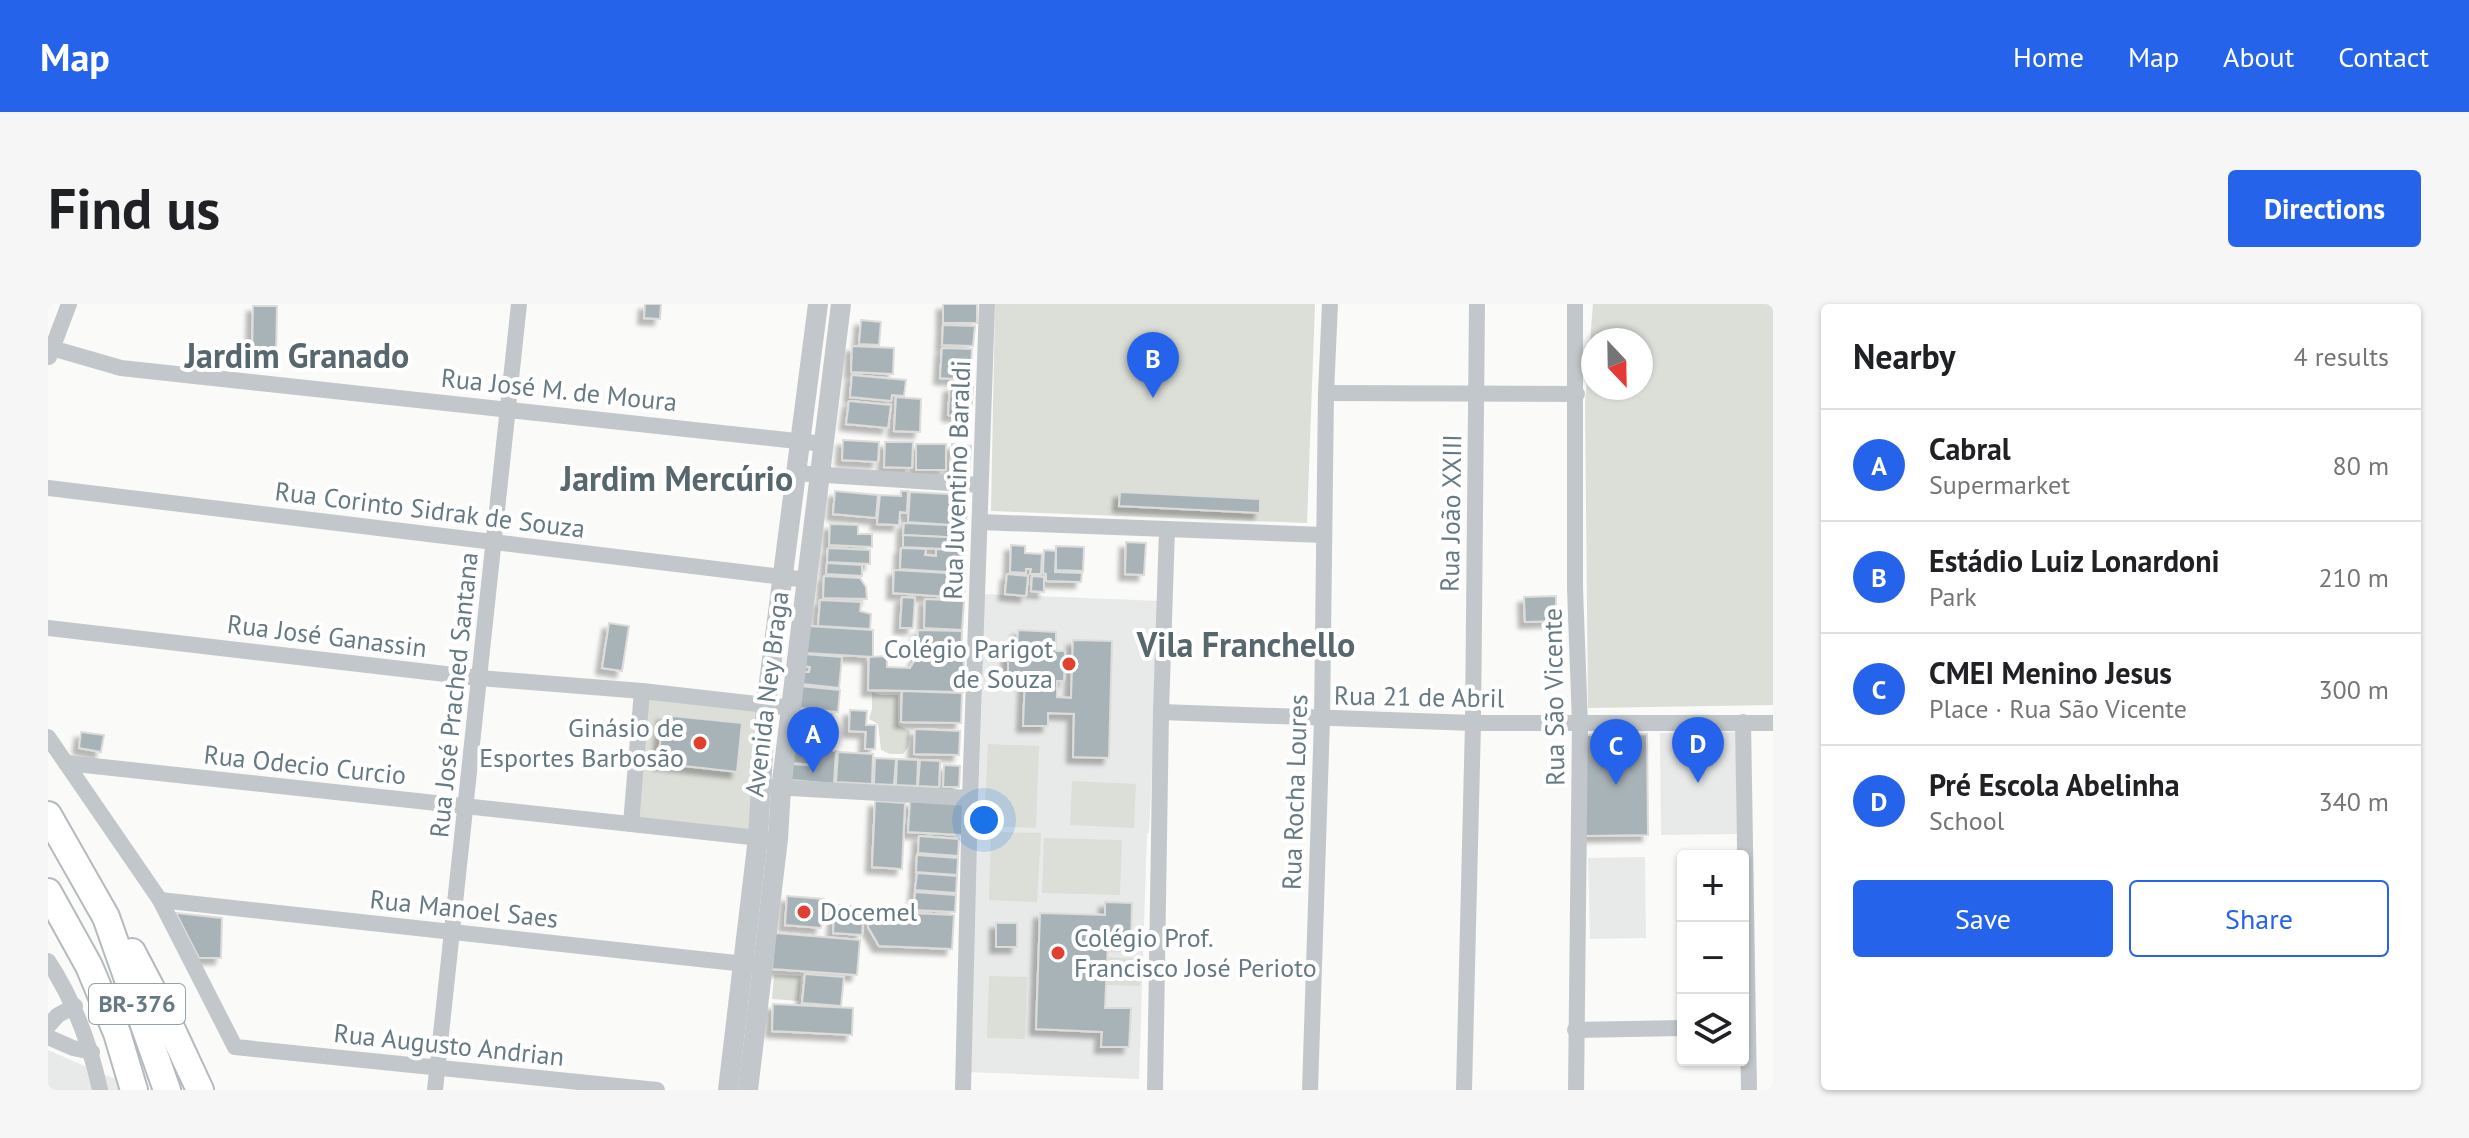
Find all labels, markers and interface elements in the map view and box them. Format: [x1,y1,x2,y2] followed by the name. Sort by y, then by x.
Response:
[40,32,110,81] text: Map
[2013,38,2084,75] text: Home
[2128,38,2179,75] text: Map
[2223,38,2294,75] text: About
[2338,38,2429,75] text: Contact
[2228,170,2421,247] button: Directions
[48,172,220,244] text: Find us
[1581,328,1653,400] north arrow
[1127,332,1179,398] pin: B
[184,333,409,377] district label: Jardim Granado
[1853,334,1955,378] text: Nearby
[2294,340,2389,373] text: 4 results
[936,360,977,600] street label: Rua Juventino Baraldi
[439,361,679,418] street label: Rua José M. de Moura
[1929,429,2011,468] text: Cabral
[1433,434,1468,592] street label: Rua João XXIII
[1871,449,1887,482] text: A
[2333,449,2389,482] text: 80 m
[560,456,793,500] district label: Jardim Mercúrio
[1929,468,2070,501] text: Supermarket
[273,474,587,545] street label: Rua Corinto Sidrak de Souza
[1929,541,2220,580] text: Estádio Luiz Lonardoni
[422,551,485,839] street label: Rua José Prached Santana
[1871,561,1887,594] text: B
[2318,561,2389,594] text: 210 m
[1929,580,1977,613] text: Park
[738,589,795,799] street label: Avenida Ney Braga
[225,607,429,664] street label: Rua José Ganassin
[1535,608,1572,786] street label: Rua São Vicente
[1136,622,1355,666] district label: Vila Franchello
[884,632,1053,695] place label: Colégio Parigot de Souza
[1929,653,2172,692] text: CMEI Menino Jesus
[1060,655,1078,673] marker: Colégio Parigot de Souza
[1872,673,1886,706] text: C
[2318,673,2389,706] text: 300 m
[1334,679,1505,714] street label: Rua 21 de Abril
[1929,692,2187,725] text: Place · Rua São Vicente
[1275,694,1314,890] street label: Rua Rocha Loures
[787,707,839,773] pin: A
[479,711,684,774] place label: Ginásio de Esportes Barbosão
[1672,717,1724,783] pin: D
[1590,719,1642,785] pin: C
[691,734,709,752] marker: Ginásio de Esportes Barbosão
[202,737,408,792] street label: Rua Odecio Curcio
[1929,765,2180,804] text: Pré Escola Abelinha
[1871,785,1887,818] text: D
[2318,785,2389,818] text: 340 m
[964,800,1004,840] your location
[1929,804,2004,837] text: School
[1677,850,1749,1066] map controls
[1677,850,1749,922] button: +
[1853,880,2113,957] button: Save
[2129,880,2389,957] button: Share
[368,882,560,935] street label: Rua Manoel Saes
[820,895,918,928] place label: Docemel
[795,903,813,921] marker: Docemel
[1074,921,1317,984] place label: Colégio Prof. Francisco José Perioto
[1677,922,1749,994] button: −
[1049,944,1067,962] marker: Colégio Prof. Francisco José Perioto
[89,984,185,1024] road number: BR-376
[1677,994,1749,1066] button: layers
[332,1016,566,1073] street label: Rua Augusto Andrian

